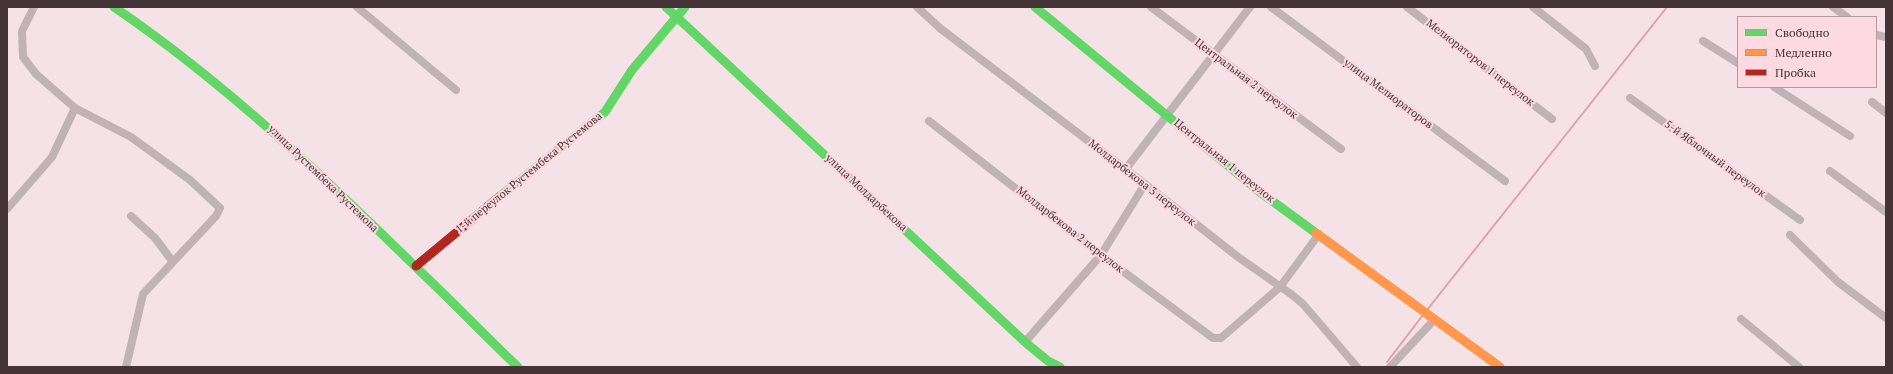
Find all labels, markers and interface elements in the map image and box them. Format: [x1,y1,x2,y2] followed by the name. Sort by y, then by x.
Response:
[1737,16,1877,88] legend
[1423,17,1537,109] street label: Мелиораторов 1 переулок
[1775,25,1829,40] text: Свободно
[1192,36,1300,122] street label: Центральная 2 переулок
[1775,45,1832,60] text: Медленно
[1341,56,1435,132] street label: улица Мелиораторов
[1775,65,1816,80] text: Пробка
[453,110,605,236] street label: 1-й переулок Рустембека Рустемова
[1171,116,1277,206] street label: Центральная 1 переулок
[1662,118,1768,200] street label: 5-й Яблочный переулок
[265,123,381,235] street label: улица Рустембека Рустемова
[1086,137,1198,229] street label: Молдарбекова 3 переулок
[822,152,910,234] street label: улица Молдарбекова
[1014,184,1126,276] street label: Молдарбекова 2 переулок

